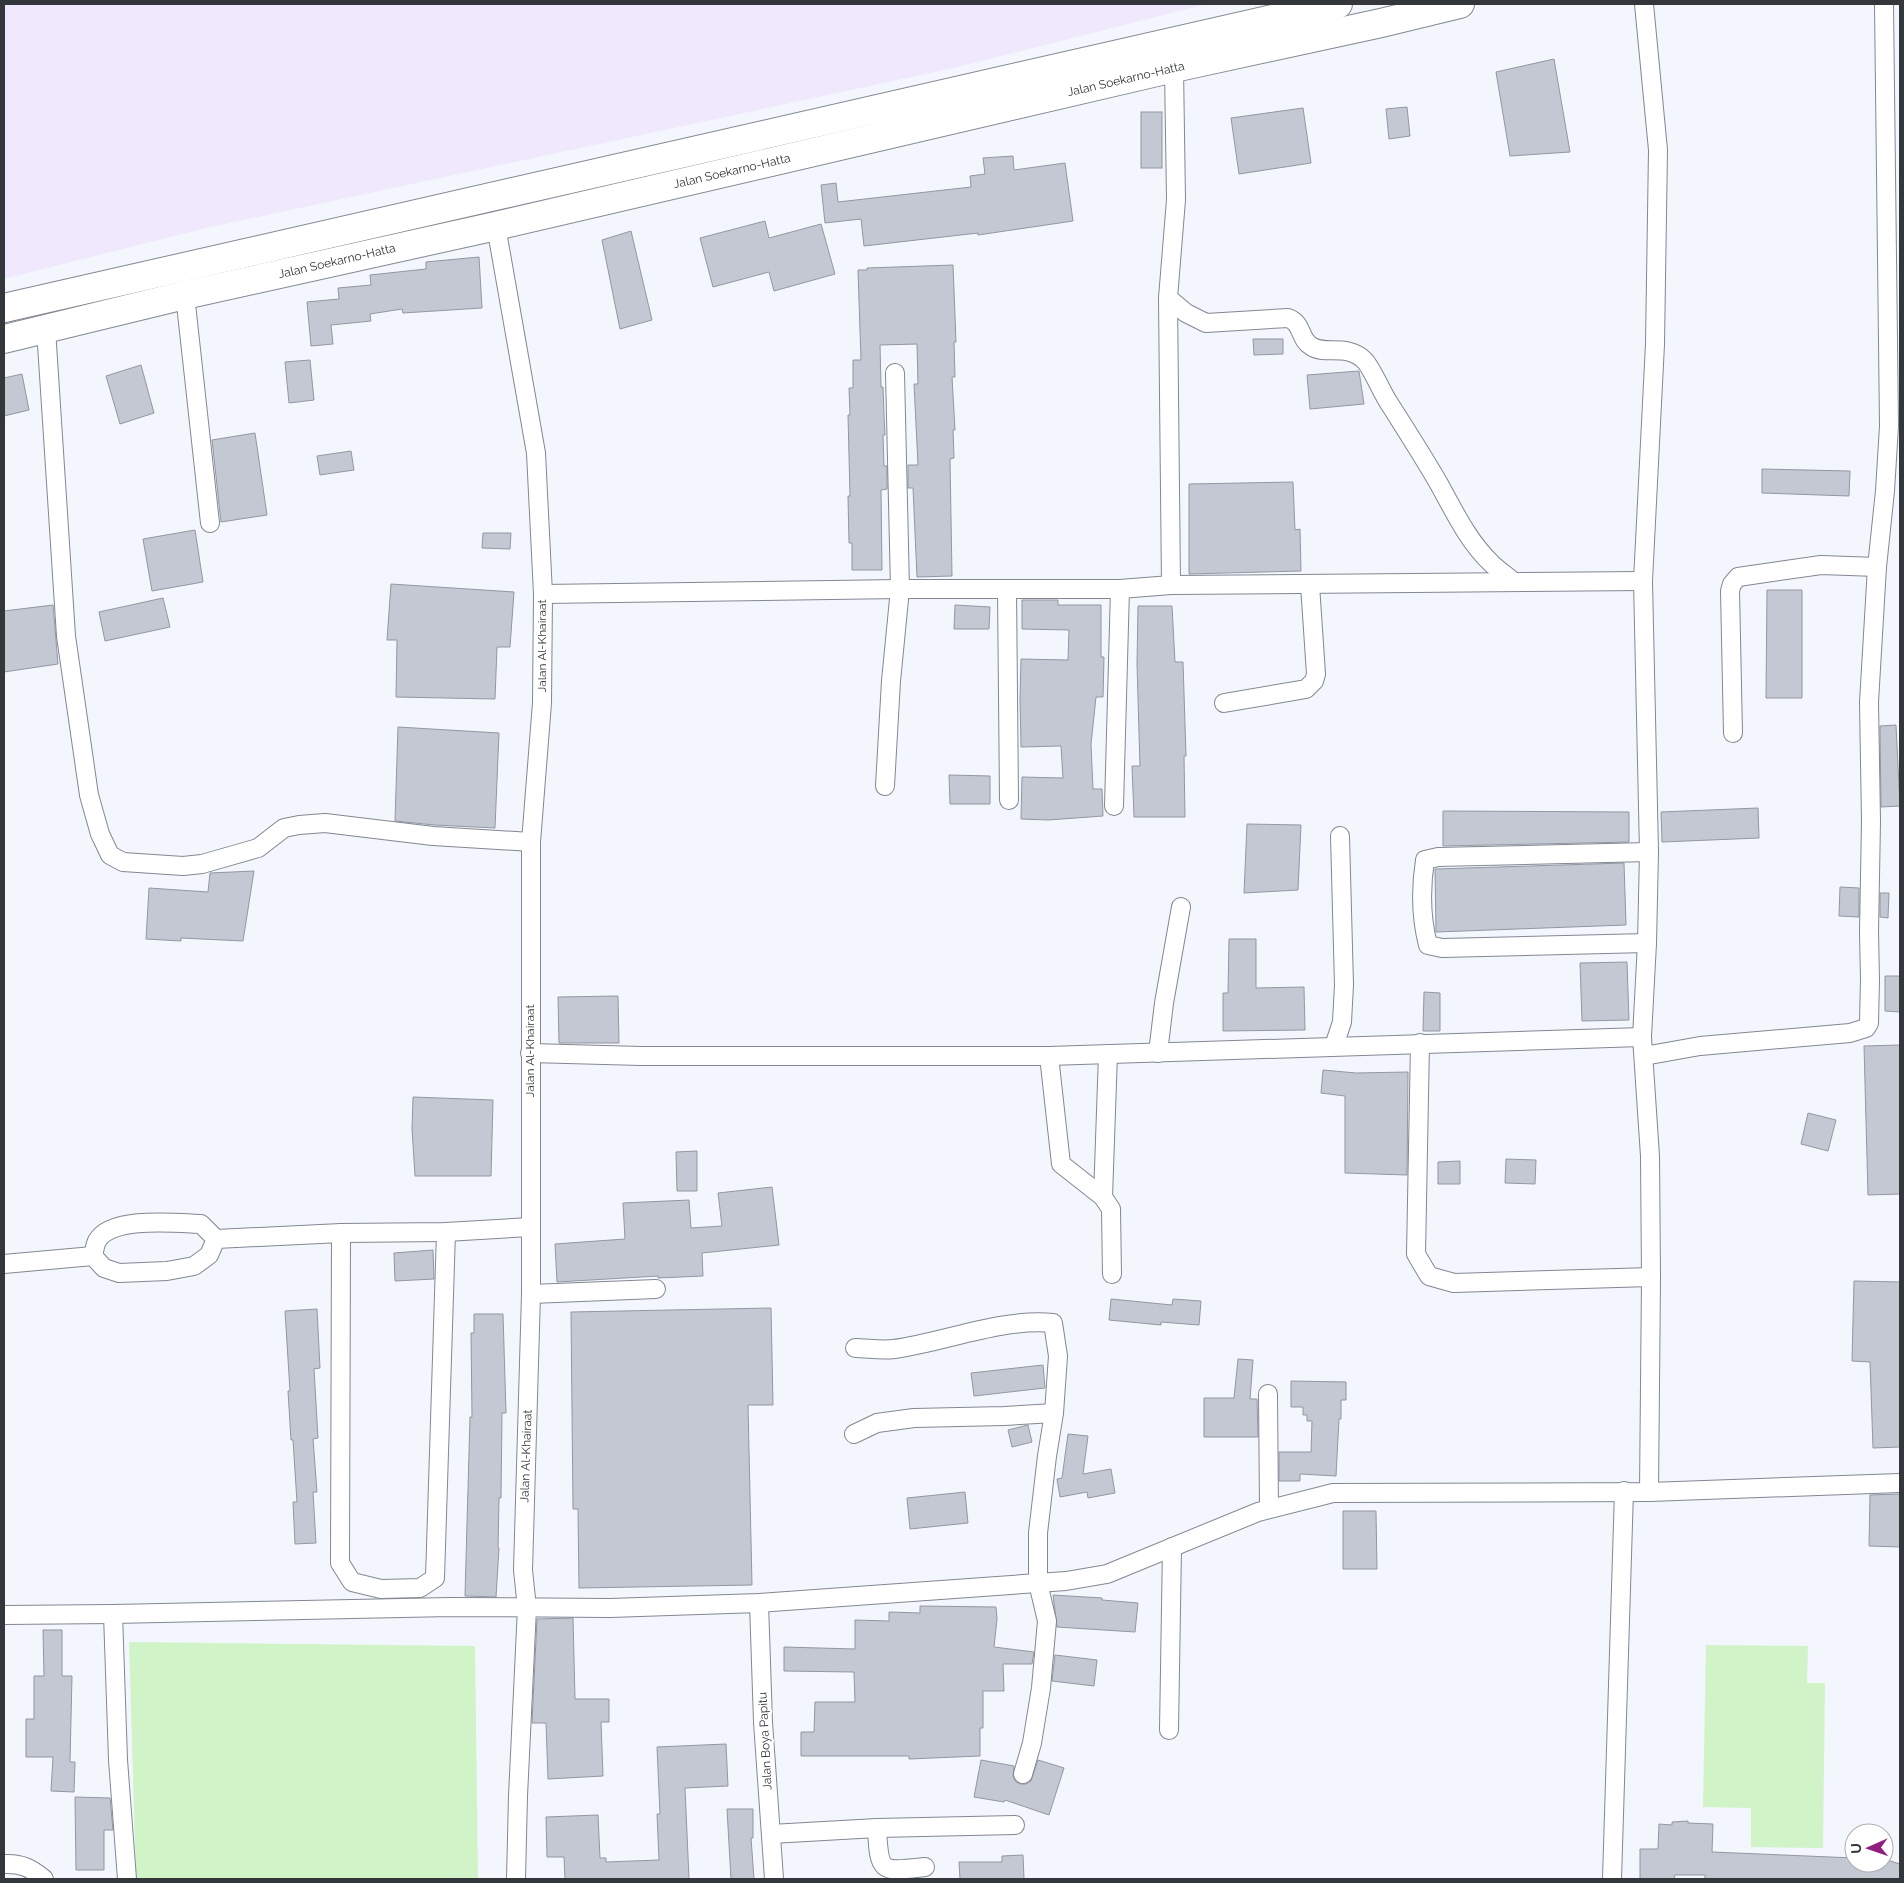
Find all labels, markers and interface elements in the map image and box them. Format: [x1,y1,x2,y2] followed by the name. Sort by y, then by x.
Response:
[1066,59,1186,99] street label: Jalan Soekarno-Hatta
[672,151,792,191] street label: Jalan Soekarno-Hatta
[277,241,397,281] street label: Jalan Soekarno-Hatta
[535,599,549,693] street label: Jalan Al-Khairaat
[523,1004,537,1098] street label: Jalan Al-Khairaat
[517,1409,535,1503] street label: Jalan Al-Khairaat
[755,1692,775,1790] street label: Jalan Boya Papitu
[1844,1823,1894,1873] north arrow
[1848,1843,1864,1854] text: U

